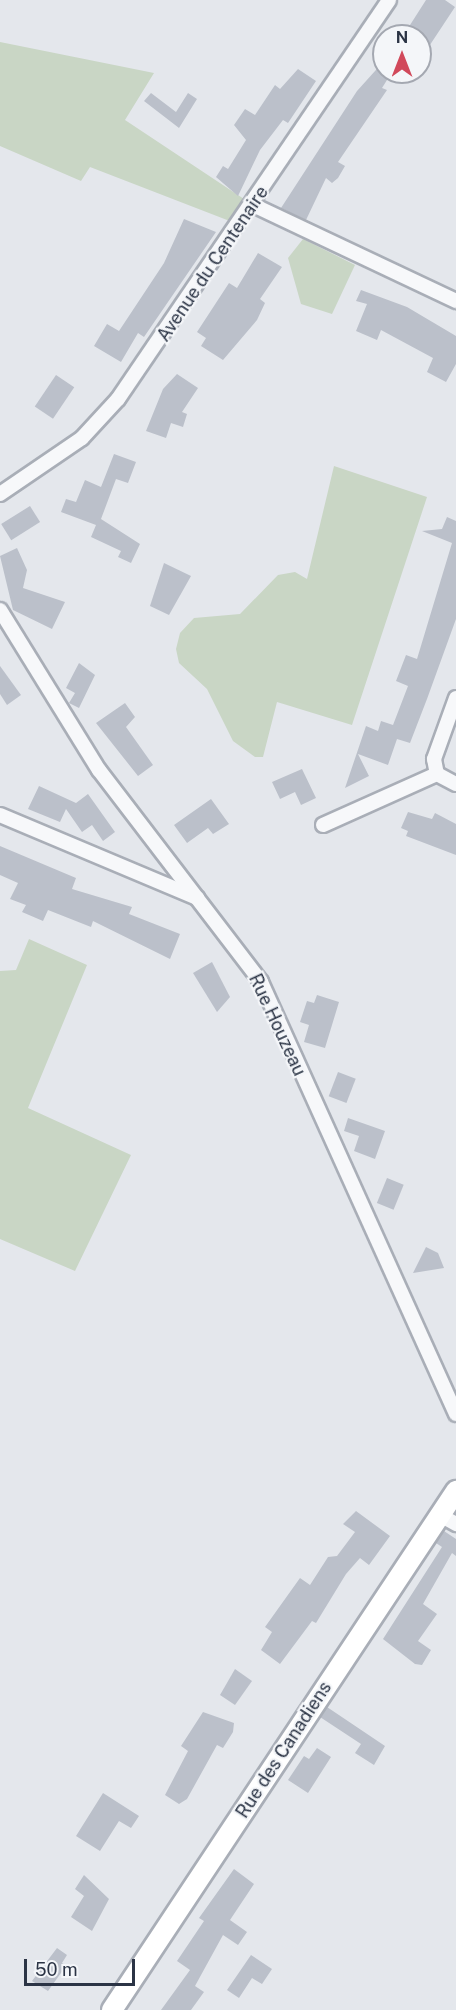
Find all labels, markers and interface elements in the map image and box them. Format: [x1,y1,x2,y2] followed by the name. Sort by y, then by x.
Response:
[372,24,432,84] north arrow
[396,28,408,47] text: N
[153,182,273,346] street label: Avenue du Centenaire
[244,970,310,1080] street label: Rue Houzeau
[232,1678,336,1822] street label: Rue des Canadiens
[27,1947,138,1985] scale bar
[35,1959,78,1980] text: 50 m

